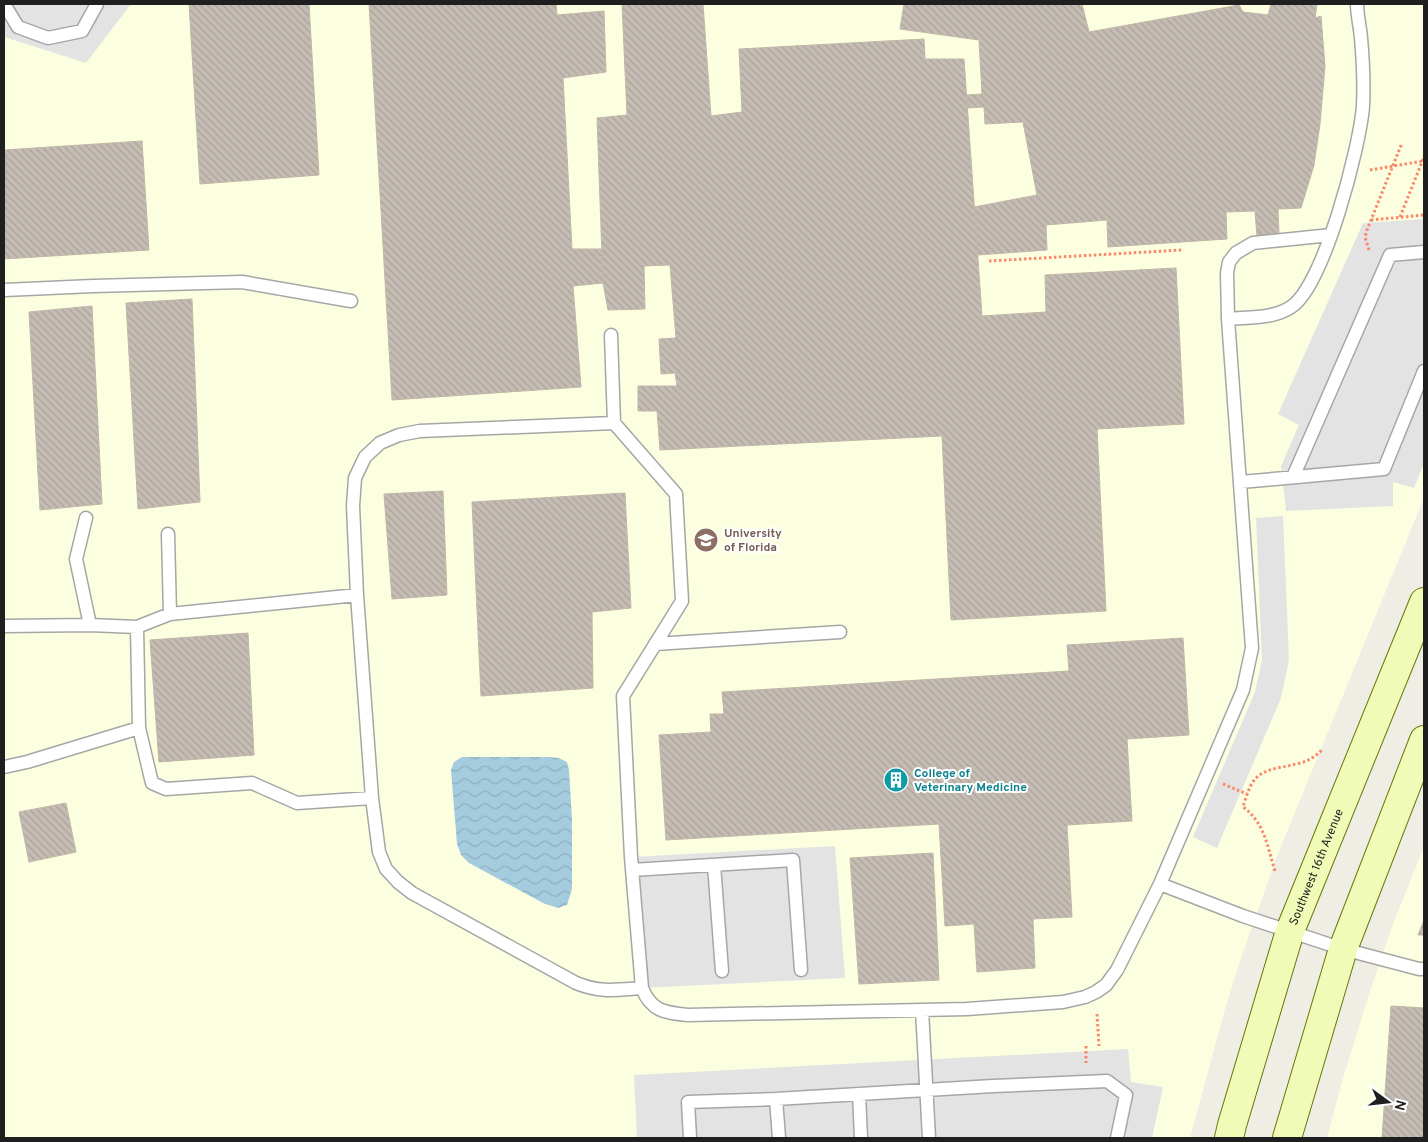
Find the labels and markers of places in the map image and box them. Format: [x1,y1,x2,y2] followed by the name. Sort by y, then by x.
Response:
[724,526,782,556] place label: University of Florida
[693,527,719,553] school or university icon: University of Florida
[914,766,1027,796] place label: College of Veterinary Medicine
[883,767,909,793] building icon: College of Veterinary Medicine

